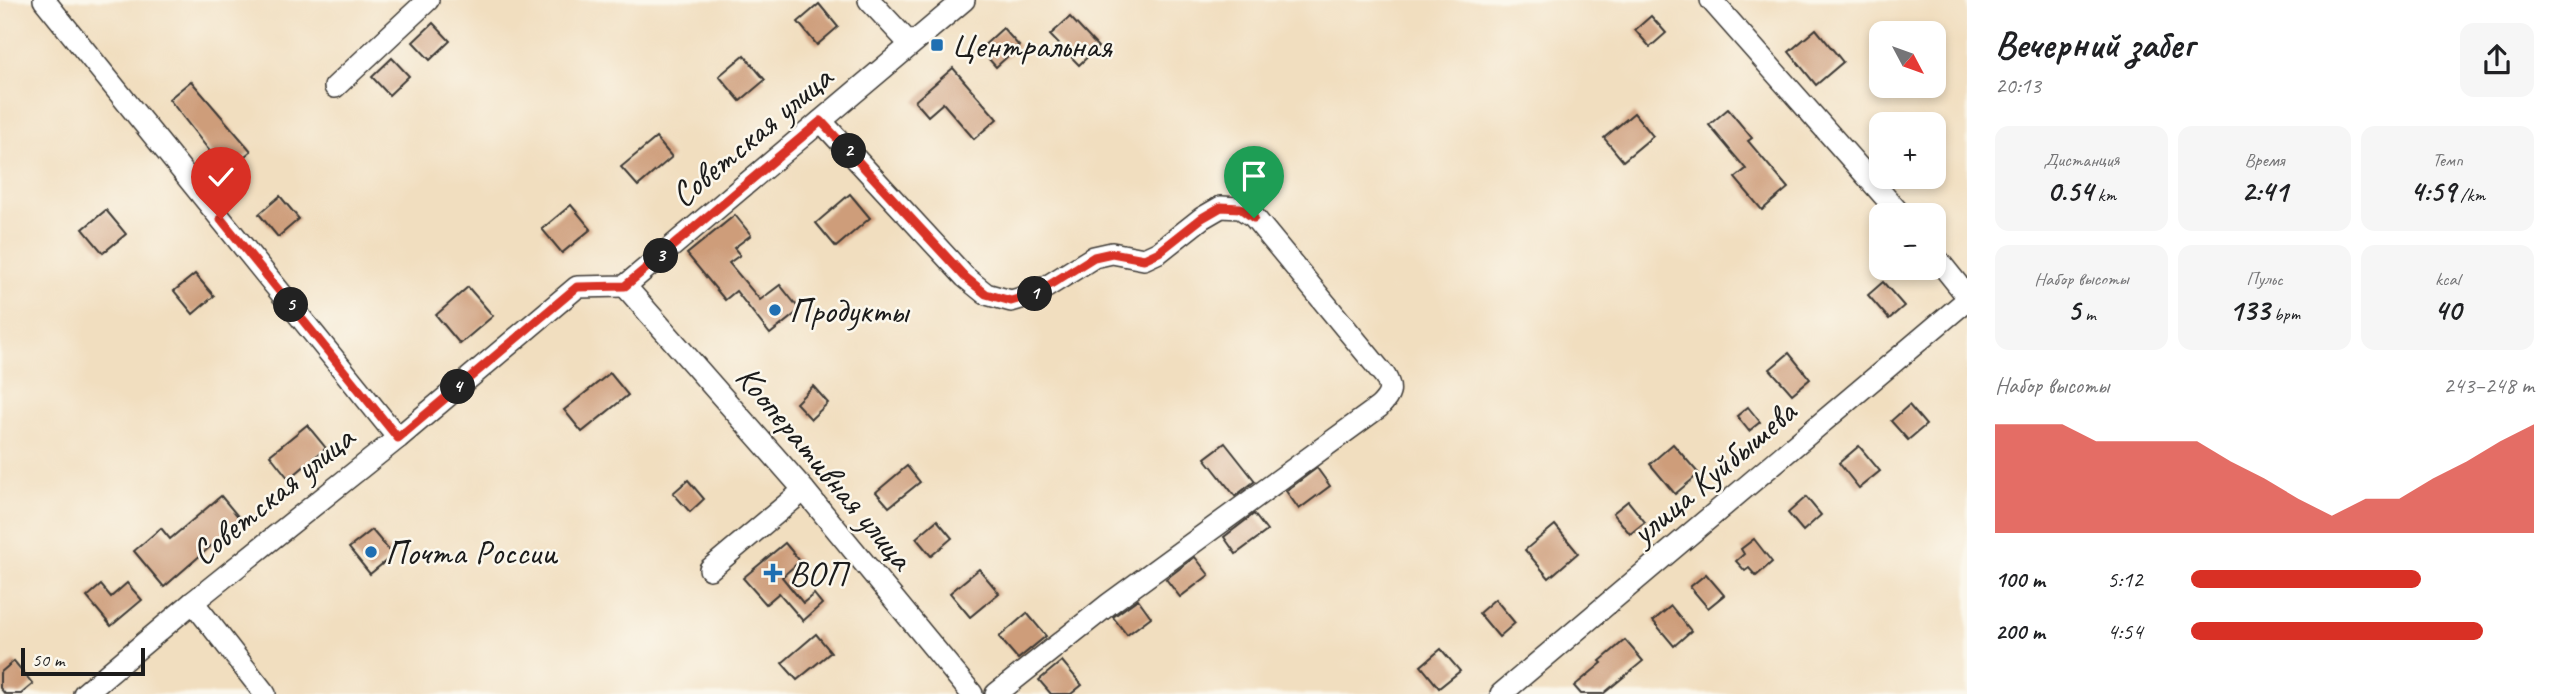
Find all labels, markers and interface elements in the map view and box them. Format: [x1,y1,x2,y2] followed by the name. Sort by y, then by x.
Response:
[1869,21,1946,98] north arrow
[1869,21,1946,280] map controls
[1995,21,2194,68] text: Вечерний забег
[951,23,1113,68] place label: Центральная
[2460,23,2534,97] button: share
[929,37,945,53] marker: Центральная
[661,54,843,217] street label: Советская улица
[1995,71,2041,100] text: 20:13
[1869,112,1946,189] button: +
[832,134,866,168] pin: 2
[844,138,853,162] text: 2
[1224,146,1284,218] pin
[191,147,251,219] pin
[2044,148,2119,172] text: Дистанция
[2244,148,2285,172] text: Время
[2432,148,2463,172] text: Темп
[1235,157,1273,195] icon: arrive
[202,158,240,196] icon: check
[2047,172,2093,210] text: 0.54
[2241,172,2288,210] text: 2:41
[2410,172,2456,210] text: 4:59
[2093,183,2116,207] text: km
[2456,183,2485,207] text: /km
[1869,203,1946,280] button: −
[644,238,678,274] pin: 3
[656,243,665,267] text: 3
[2034,267,2129,291] text: Набор высоты
[2246,267,2283,291] text: Пульс
[2435,267,2460,291] text: kcal
[1018,276,1052,312] pin: 1
[1030,281,1039,305] text: 1
[274,288,308,322] pin: 5
[789,288,910,333] place label: Продукты
[2067,291,2080,329] text: 5
[2229,291,2269,329] text: 133
[2434,291,2461,329] text: 40
[286,292,295,316] text: 5
[767,302,783,318] marker: Продукты
[2080,302,2096,326] text: m
[2269,302,2300,326] text: bpm
[726,356,925,581] street label: Кооперативная улица
[440,370,476,404] pin: 4
[1995,371,2109,400] text: Набор высоты
[2443,371,2534,400] text: 243–248 m
[453,374,462,398] text: 4
[1620,389,1807,556] street label: улица Куйбышева
[181,414,365,575] street label: Советская улица
[385,530,559,575] place label: Почта России
[363,544,379,560] marker: Почта России
[789,551,851,596] place label: ВОП
[763,563,783,583] marker: ВОП
[1995,565,2045,594] text: 100 m
[2107,565,2143,594] text: 5:12
[1995,617,2045,646] text: 200 m
[2107,617,2143,646] text: 4:54
[21,645,145,677] scale bar
[32,648,64,672] text: 50 m

